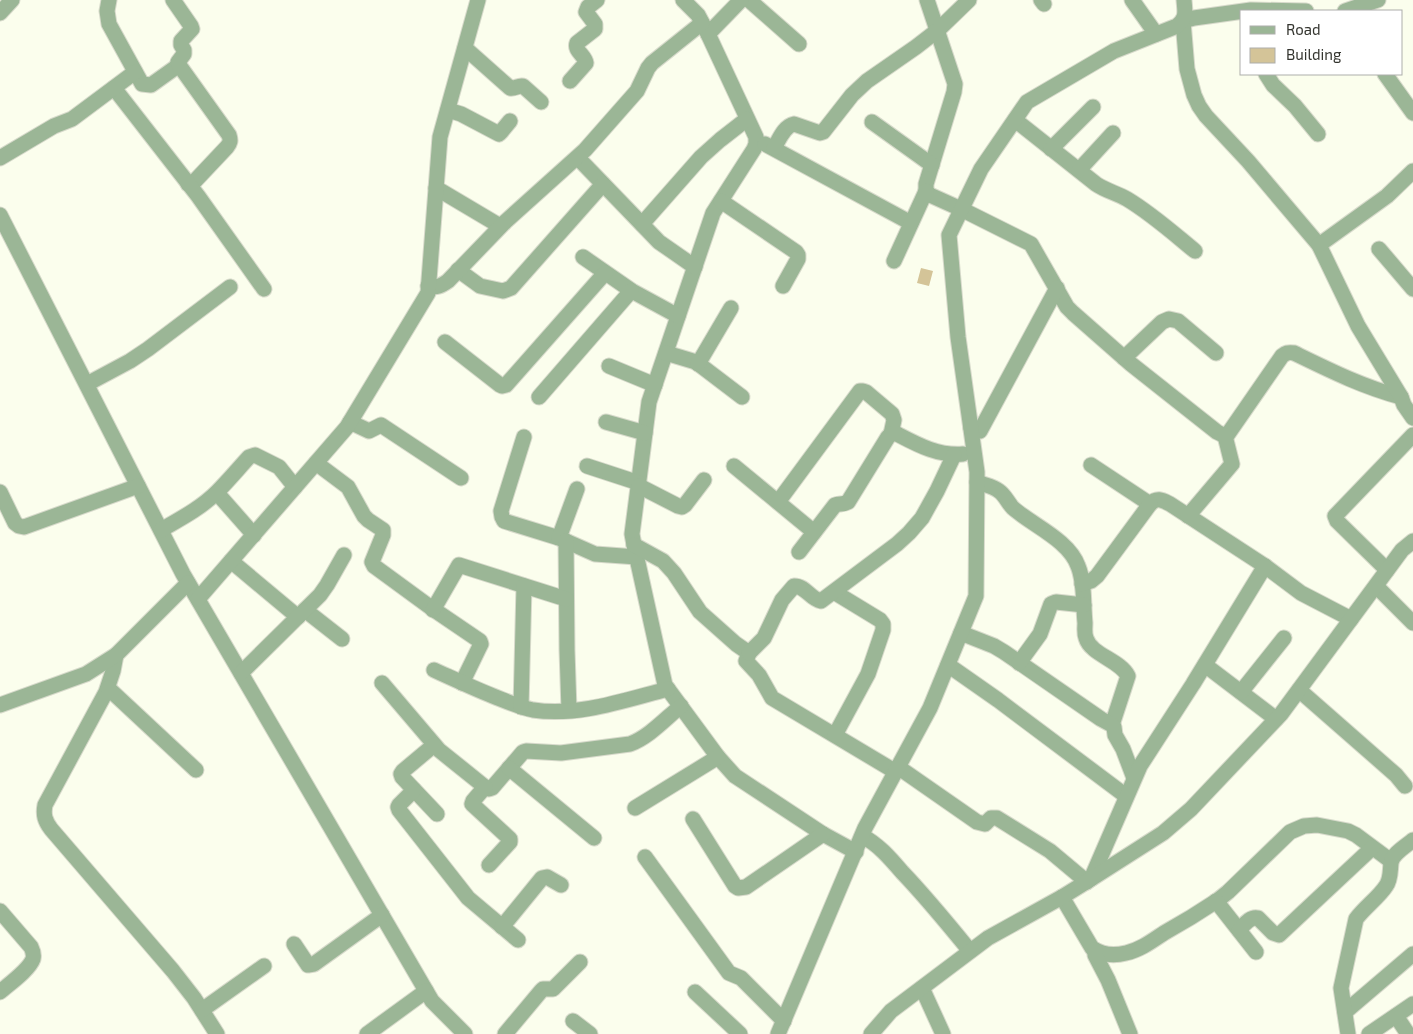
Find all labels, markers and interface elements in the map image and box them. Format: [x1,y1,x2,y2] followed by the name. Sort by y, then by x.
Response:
[1240,10,1403,75] legend
[1286,20,1321,38] text: Road
[1286,45,1342,63] text: Building

